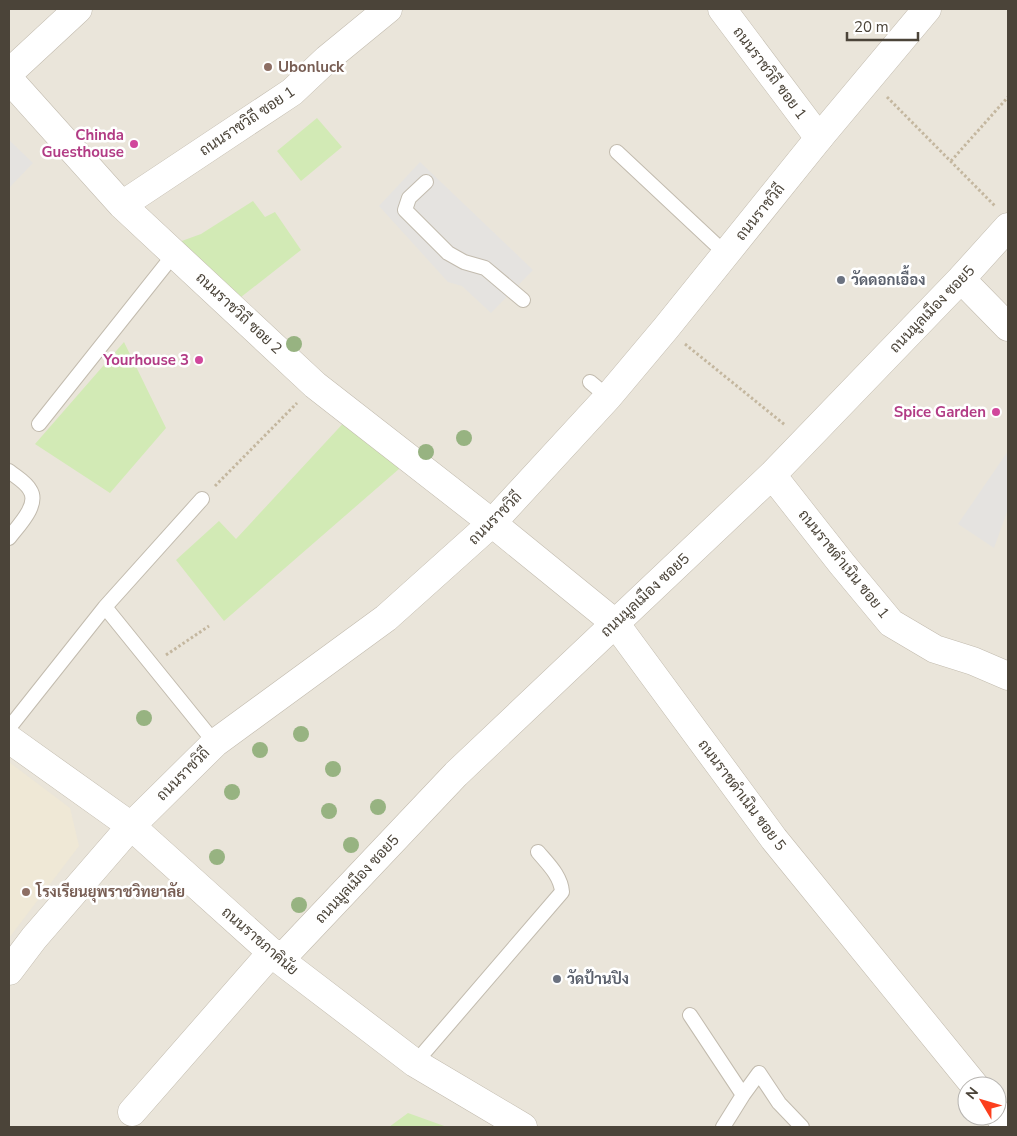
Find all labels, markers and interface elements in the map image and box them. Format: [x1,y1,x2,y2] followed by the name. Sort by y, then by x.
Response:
[847,10,918,42] scale bar
[854,17,889,37] text: 20 m
[729,23,811,123] street label: ถนนราชวิถี ซอย 1
[278,57,345,77] place label: Ubonluck
[262,61,274,73] marker: Ubonluck
[195,82,299,160] street label: ถนนราชวิถี ซอย 1
[42,125,124,162] place label: Chinda Guesthouse
[128,138,140,150] marker: Chinda Guesthouse
[731,179,789,245] street label: ถนนราชวิถี
[885,261,979,357] street label: ถนนมูลเมือง ซอย5
[851,265,926,290] place label: วัดดอกเอื้อง
[192,268,286,358] street label: ถนนราชวิถี ซอย 2
[835,274,847,286] marker: วัดดอกเอื้อง
[102,350,189,370] place label: Yourhouse 3
[193,354,205,366] marker: Yourhouse 3
[894,402,986,422] place label: Spice Garden
[990,406,1002,418] marker: Spice Garden
[464,487,526,549] street label: ถนนราชวิถี
[794,505,894,623] street label: ถนนราชดำเนิน ซอย 1
[596,549,694,641] street label: ถนนมูลเมือง ซอย5
[693,735,791,855] street label: ถนนราชดำเนิน ซอย 5
[152,743,214,805] street label: ถนนราชวิถี
[311,830,403,928] street label: ถนนมูลเมือง ซอย5
[35,881,185,903] place label: โรงเรียนยุพราชวิทยาลัย
[20,886,32,898] marker: โรงเรียนยุพราชวิทยาลัย
[218,902,302,980] street label: ถนนราชภาคินัย
[567,969,629,989] place label: วัดป้านปิง
[551,973,563,985] marker: วัดป้านปิง
[957,1076,1007,1126] north arrow
[961,1083,983,1103] text: N

